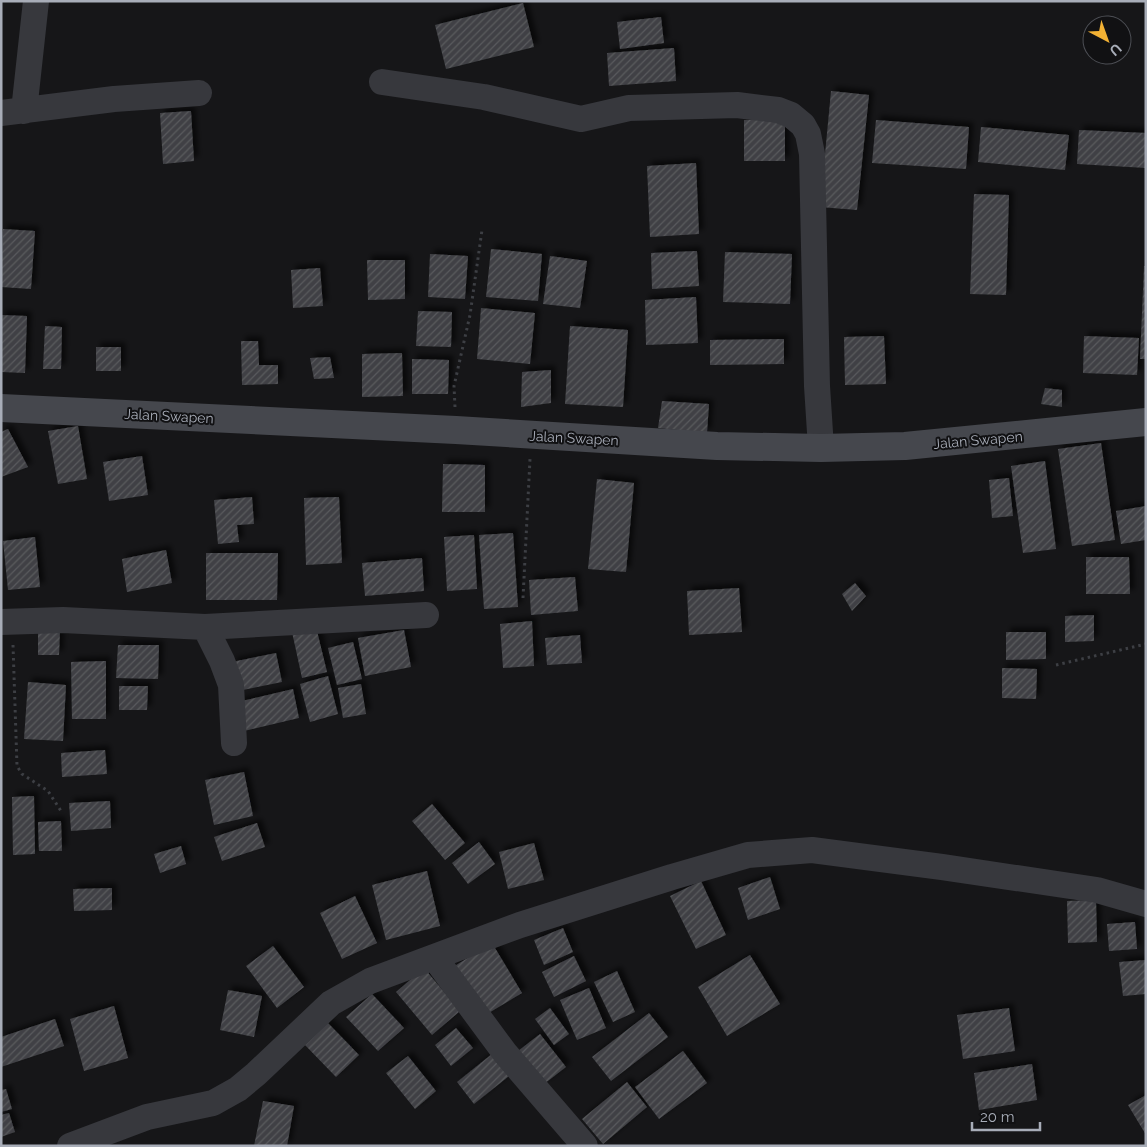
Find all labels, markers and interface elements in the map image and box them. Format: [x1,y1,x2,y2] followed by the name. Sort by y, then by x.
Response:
[1082,15,1132,65] north arrow
[1106,40,1125,59] text: U
[124,406,214,426] street label: Jalan Swapen
[529,428,619,448] street label: Jalan Swapen
[933,428,1023,452] street label: Jalan Swapen
[972,1100,1040,1132] scale bar
[980,1108,1015,1126] text: 20 m

